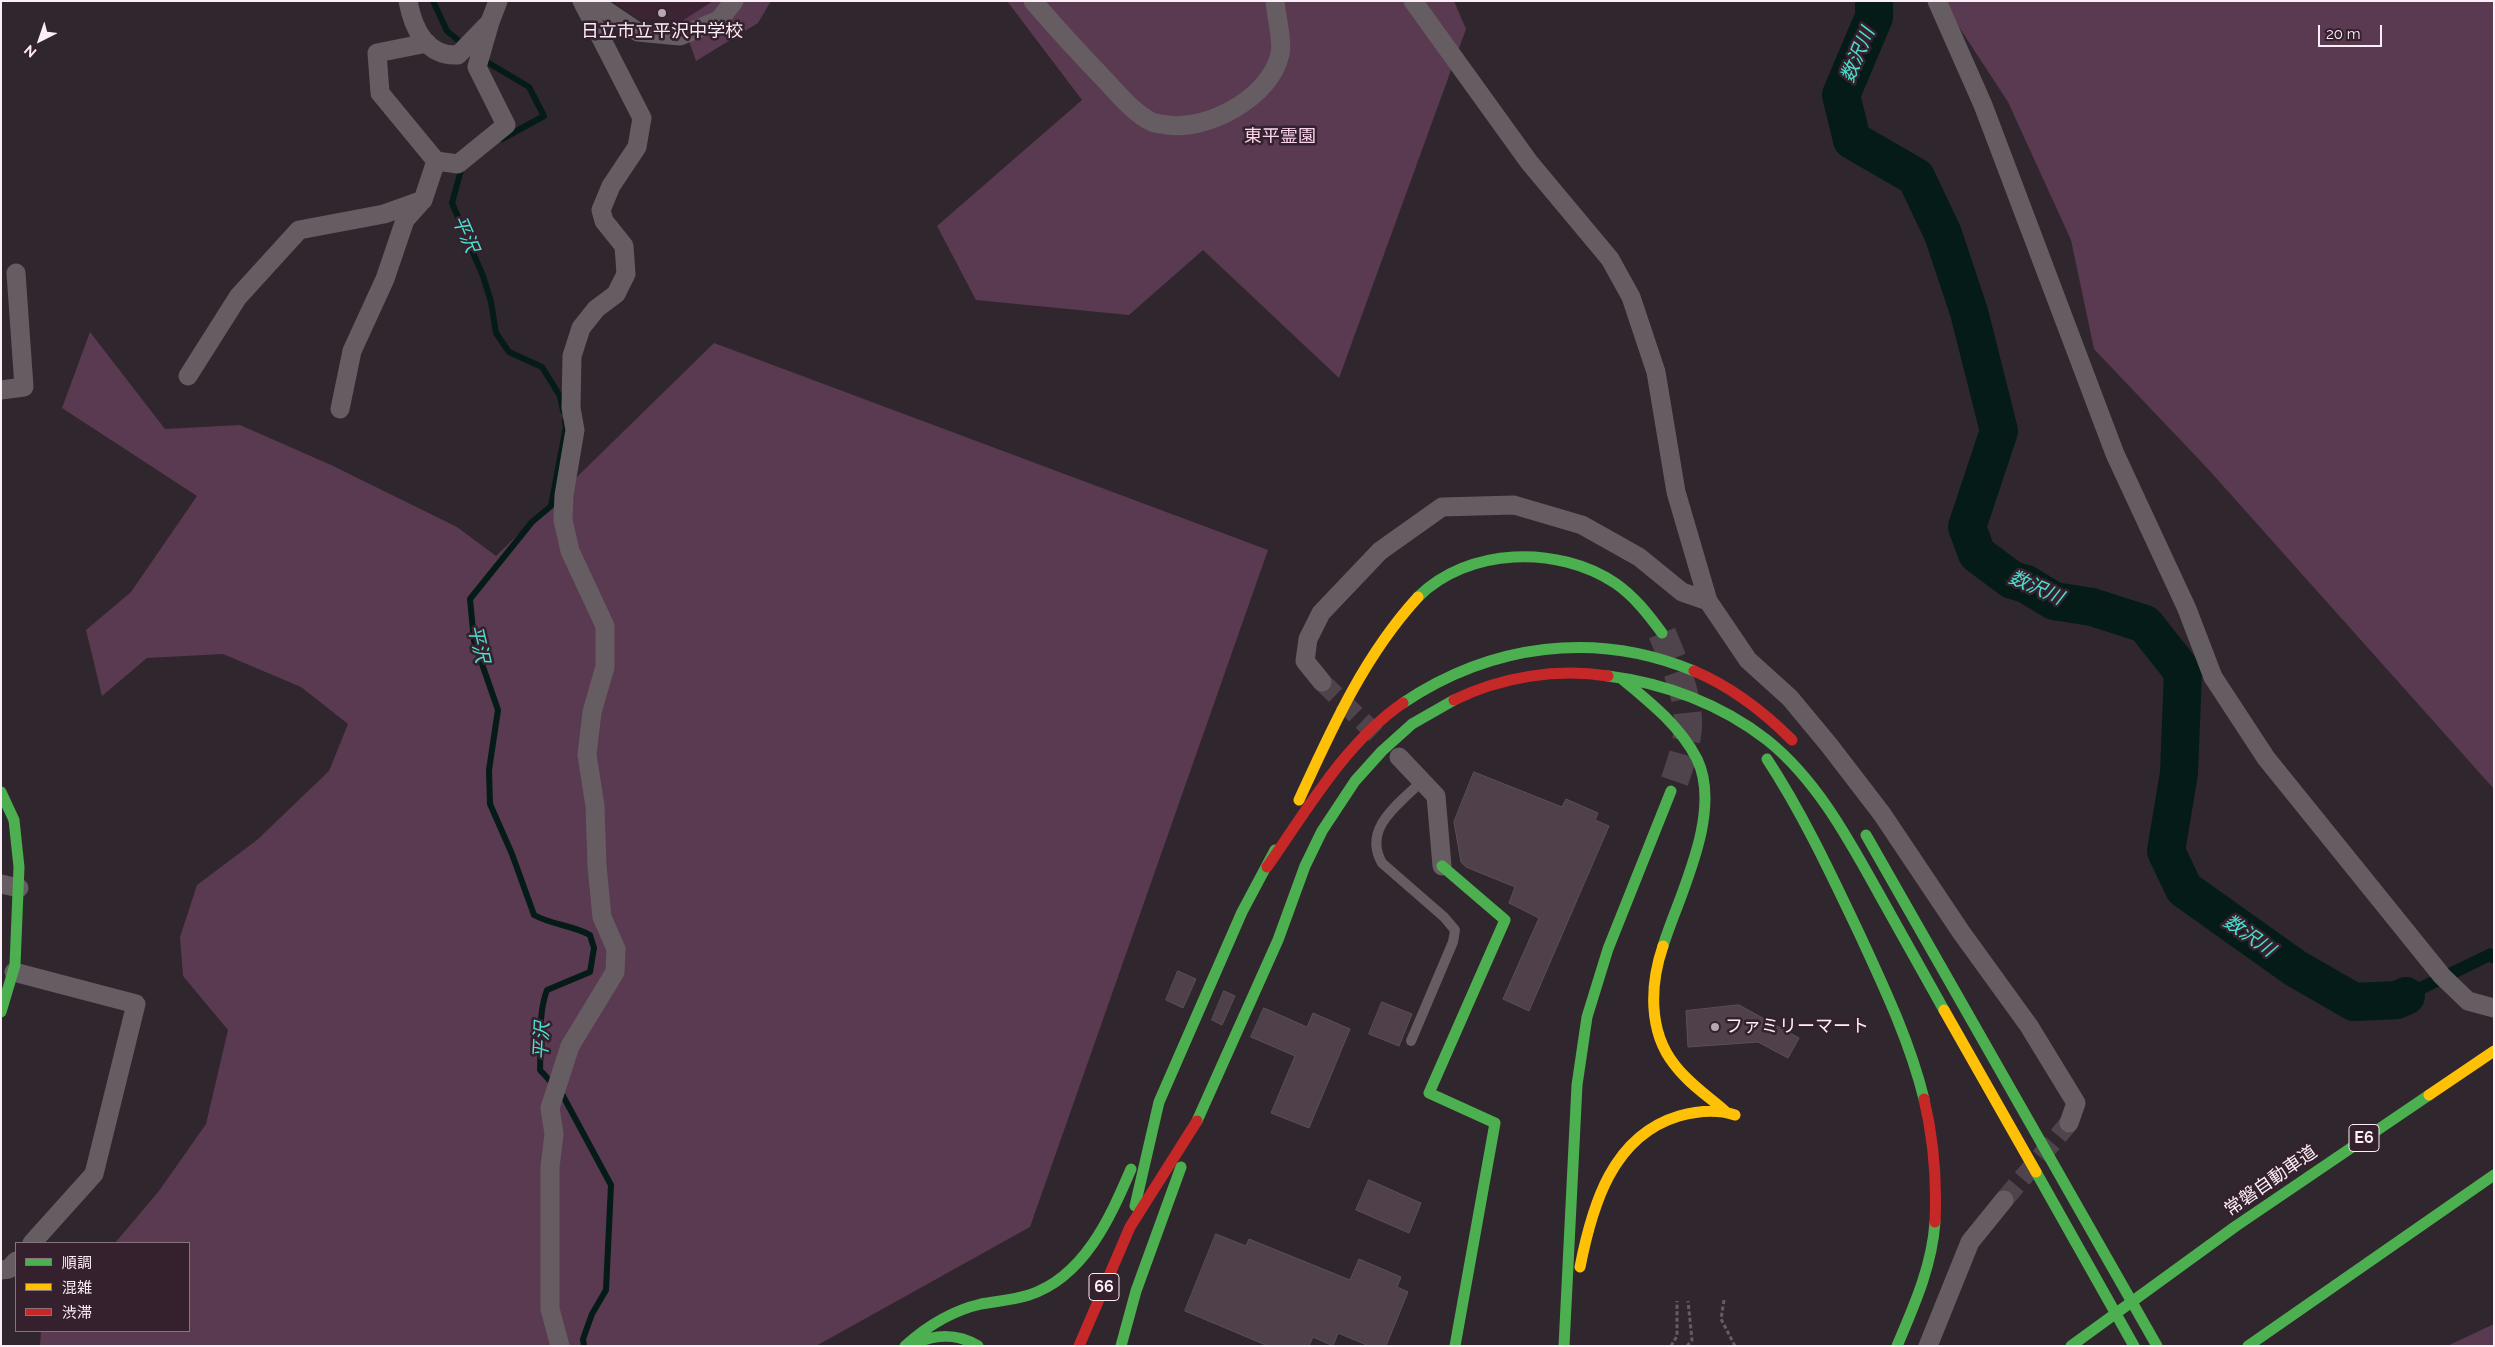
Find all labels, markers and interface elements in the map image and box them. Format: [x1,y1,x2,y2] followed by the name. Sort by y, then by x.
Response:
[656,7,668,19] marker: 日立市立平沢中学校
[15,15,65,65] north arrow
[2320,15,2384,47] scale bar
[581,21,743,43] place label: 日立市立平沢中学校
[1836,24,1880,86] water label: 数沢川
[2326,25,2361,43] text: 20 m
[21,42,39,61] text: N
[1244,126,1316,148] park label: 東平霊園
[447,212,483,256] water label: 平沢
[2005,566,2067,610] water label: 数沢川
[463,623,493,665] water label: 平沢
[2219,910,2279,962] water label: 数沢川
[1725,1016,1869,1038] place label: ファミリーマート
[530,1021,554,1061] water label: 平沢
[1709,1021,1721,1033] marker: ファミリーマート
[2349,1124,2379,1152] road number: E6
[2221,1141,2321,1221] street label: 常磐自動車道
[15,1242,190,1332] legend
[62,1254,92,1272] text: 順調
[1089,1274,1119,1300] road number: 66
[62,1279,92,1297] text: 混雑
[62,1304,92,1322] text: 渋滞

